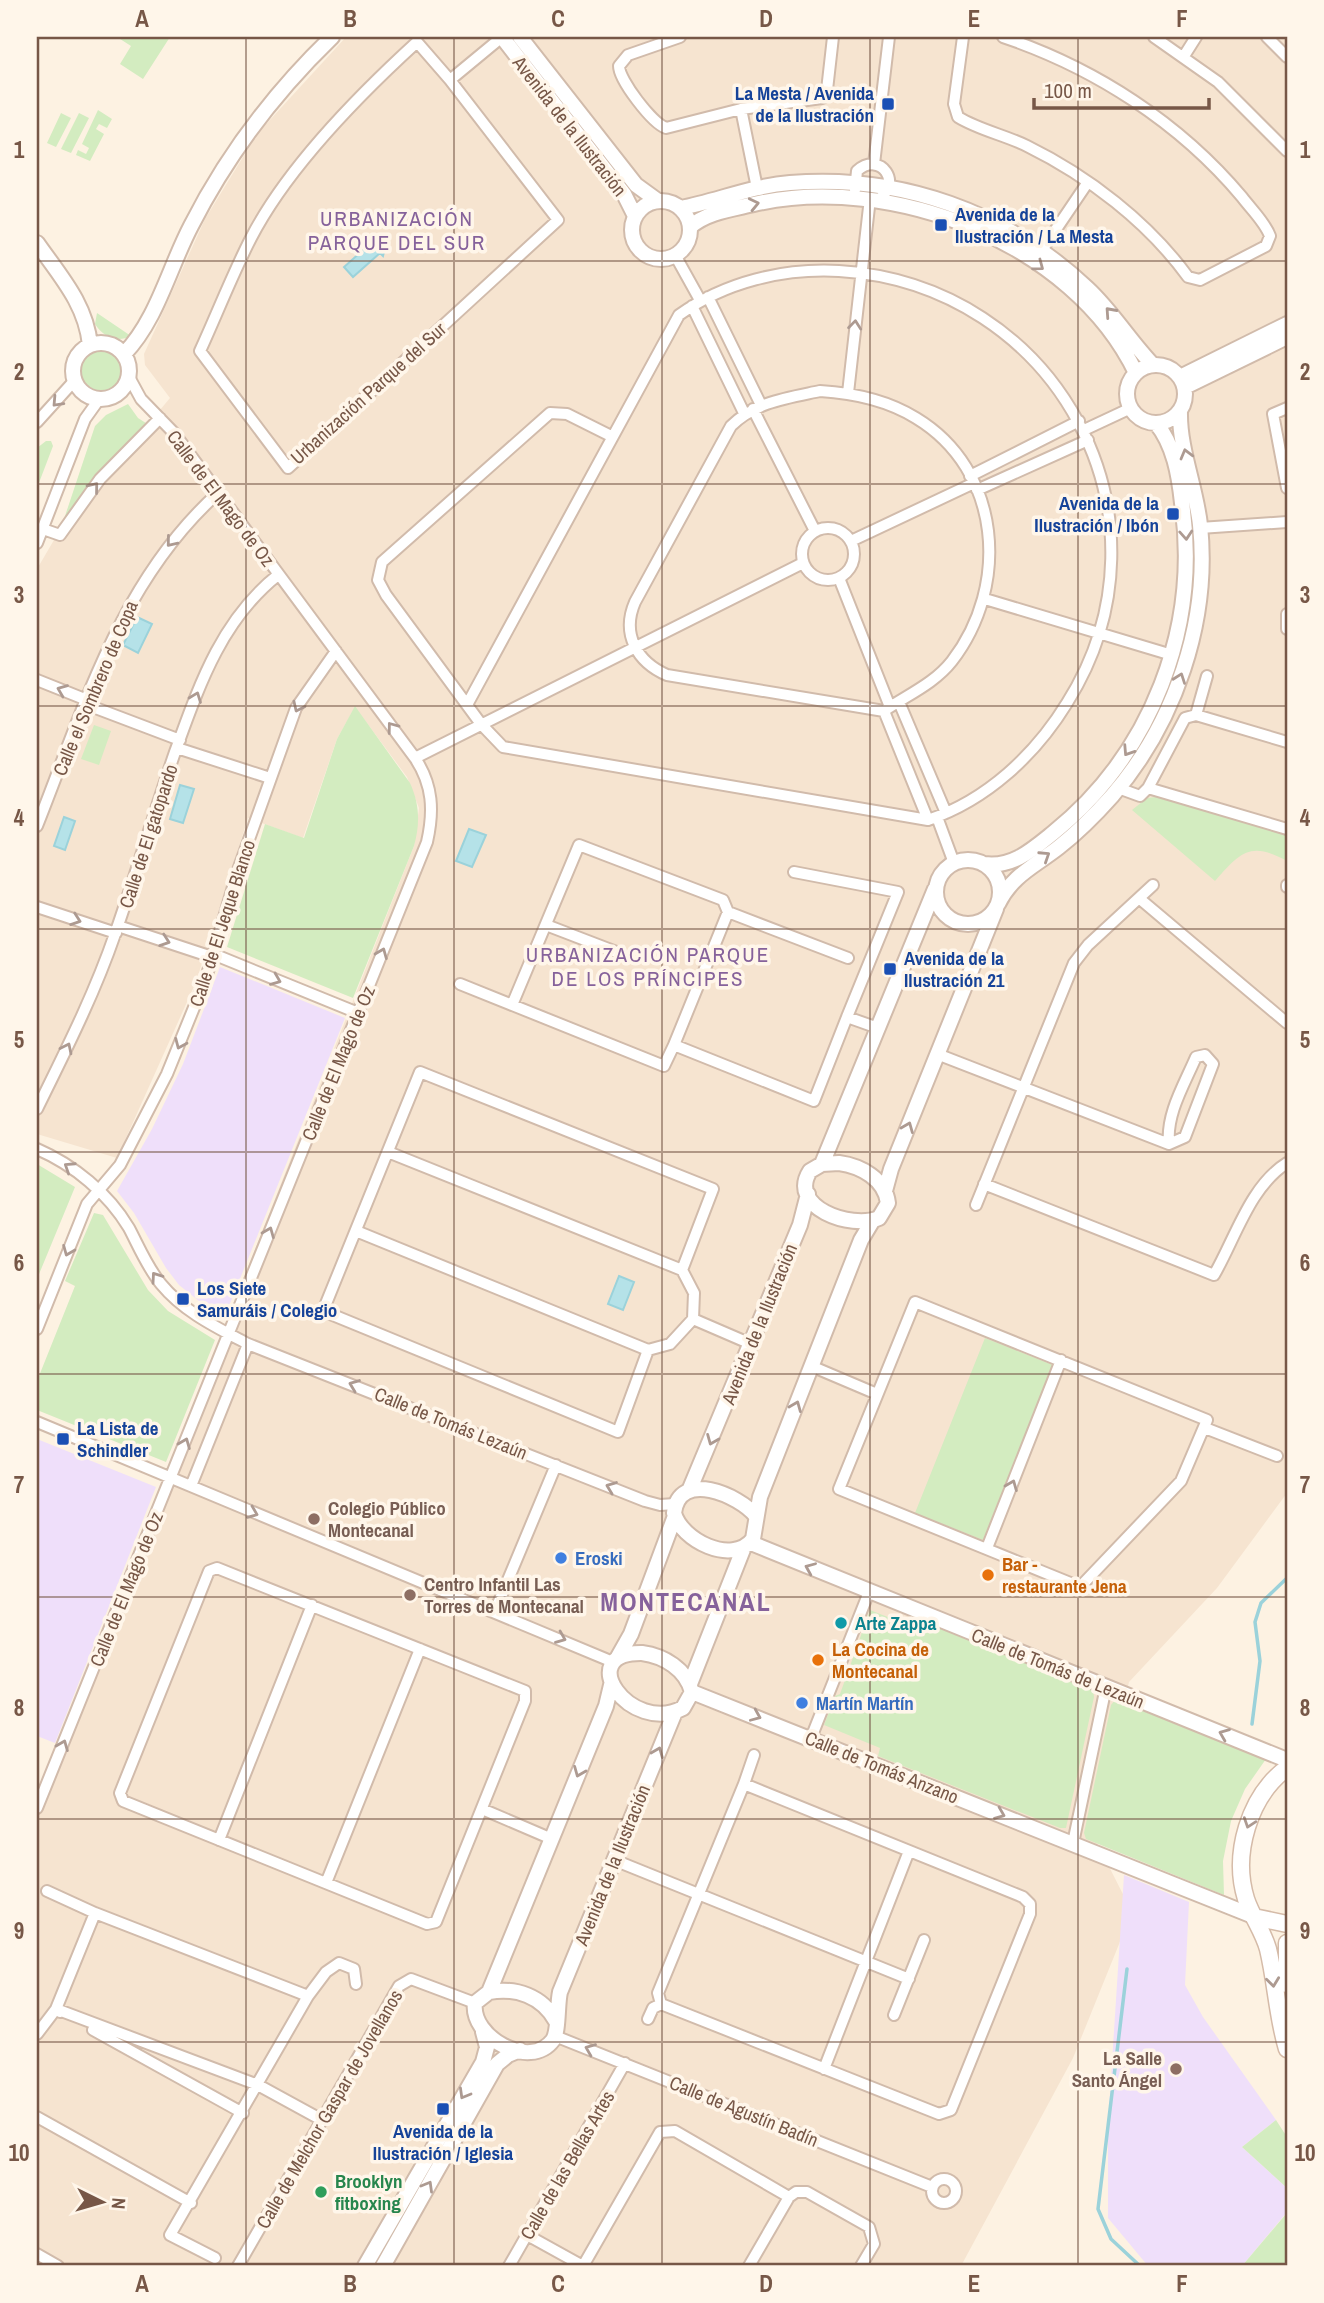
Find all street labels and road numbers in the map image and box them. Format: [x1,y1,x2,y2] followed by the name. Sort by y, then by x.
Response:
[506,50,633,201] street label: Avenida de la Ilustración
[285,316,452,470] street label: Urbanización Parque del Sur
[161,424,281,572] street label: Calle de El Mago de Oz
[46,596,144,780] street label: Calle el Sombrero de Copa
[112,761,184,911] street label: Calle de El gatopardo
[183,836,261,1010] street label: Calle de El Jeque Blanco
[295,982,381,1144] street label: Calle de El Mago de Oz
[714,1240,803,1409] street label: Avenida de la Ilustración
[371,1381,531,1465] street label: Calle de Tomás Lezaún
[83,1508,169,1670] street label: Calle de El Mago de Oz
[968,1621,1148,1715] street label: Calle de Tomás de Lezaún
[801,1724,963,1810] street label: Calle de Tomás Anzano
[567,1781,656,1950] street label: Avenida de la Ilustración
[250,1985,408,2233] street label: Calle de Melchor Gaspar de Jovellanos
[666,2069,822,2153] street label: Calle de Agustín Badín
[514,2086,620,2244] street label: Calle de las Bellas Artes

